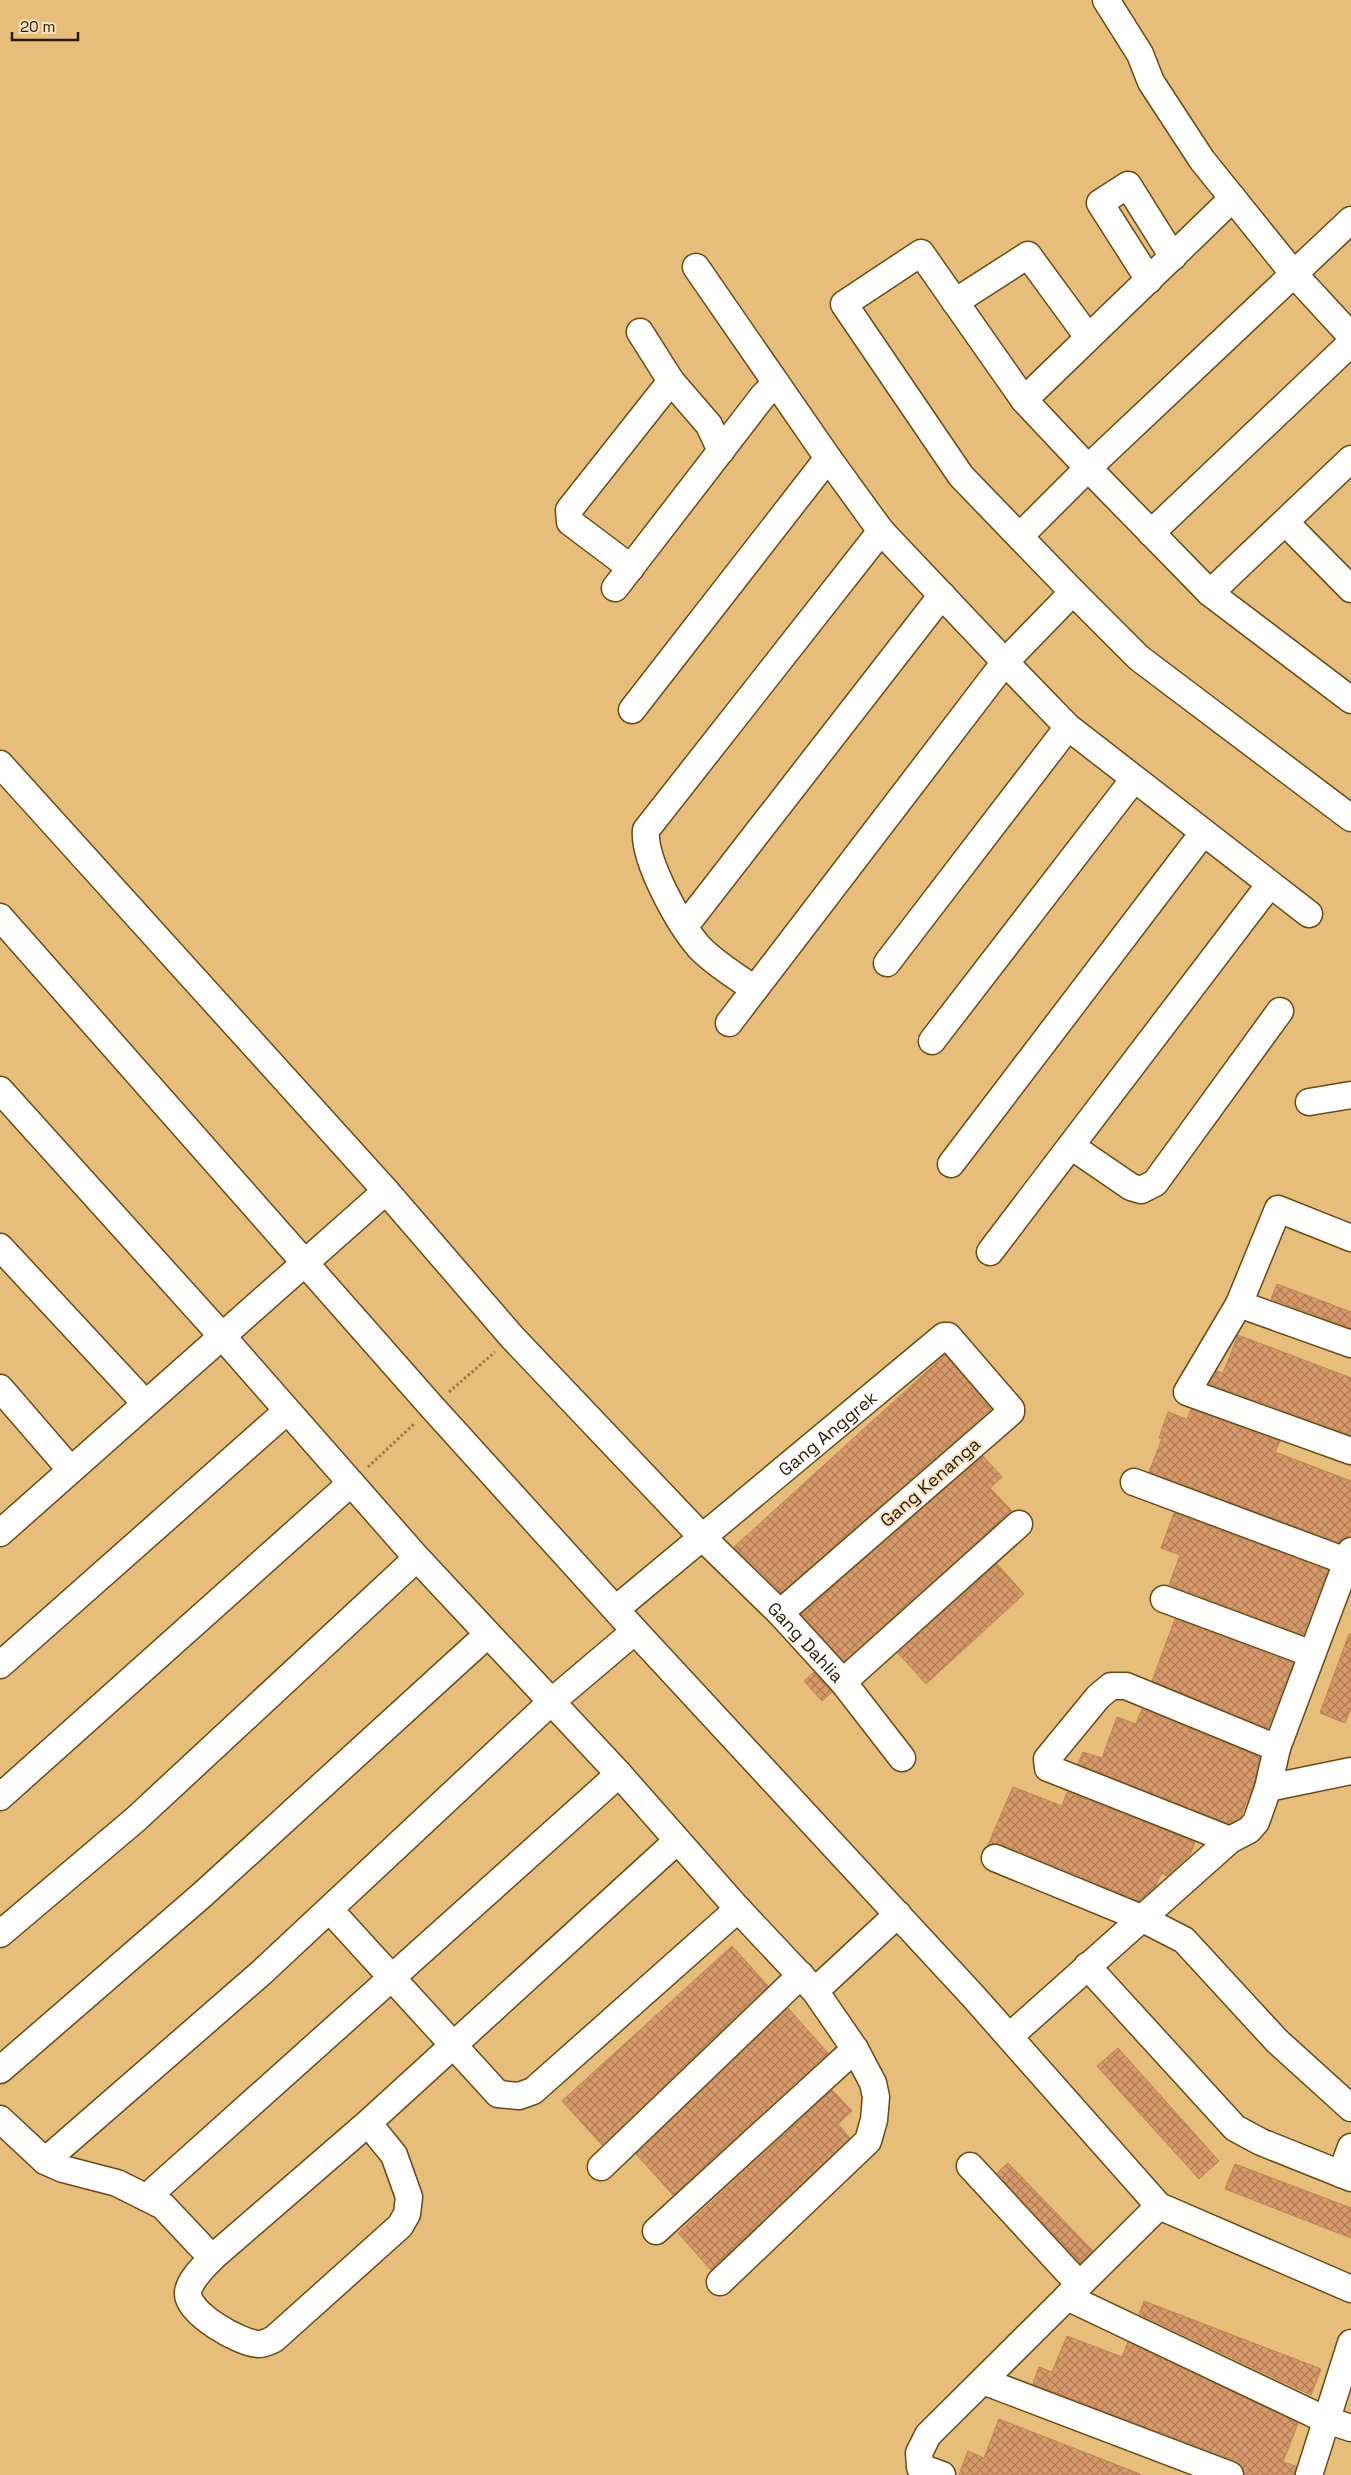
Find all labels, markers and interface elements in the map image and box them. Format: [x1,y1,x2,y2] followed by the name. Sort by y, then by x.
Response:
[12,10,79,42] scale bar
[20,17,55,36] text: 20 m
[773,1385,882,1481] street label: Gang Anggrek
[875,1432,985,1532] street label: Gang Kenanga
[763,1596,849,1687] street label: Gang Dahlia

